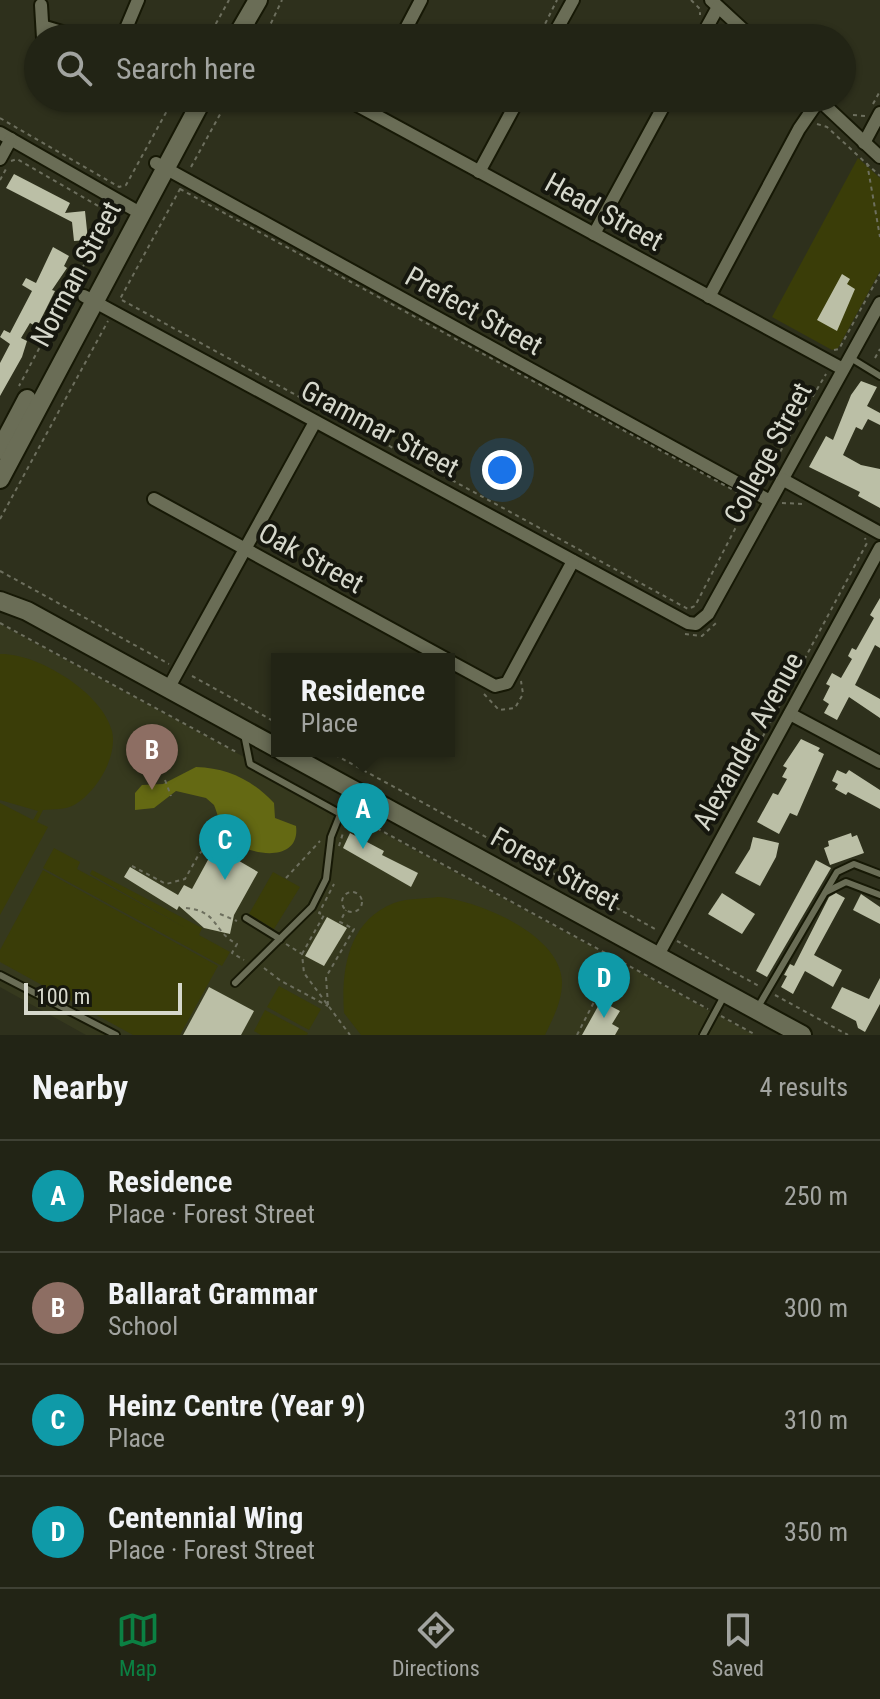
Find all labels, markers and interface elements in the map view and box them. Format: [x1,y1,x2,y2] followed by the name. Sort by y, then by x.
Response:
[24,24,856,112] search box
[52,46,96,90] icon: search
[116,51,256,86] text: Search here
[539,166,669,258] street label: Head Street
[24,196,128,352] street label: Norman Street
[400,260,548,362] street label: Prefect Street
[295,374,465,484] street label: Grammar Street
[717,377,819,529] street label: College Street
[482,450,522,490] your location
[253,516,369,600] street label: Oak Street
[686,647,810,835] street label: Alexander Avenue
[271,653,455,757] popup
[301,673,425,708] text: Residence
[301,708,358,738] text: Place
[126,724,178,790] pin: B
[337,783,389,849] pin: A
[199,814,251,880] pin: C
[485,820,625,918] street label: Forest Street
[578,952,630,1018] pin: D
[24,979,182,1015] scale bar
[36,984,90,1009] text: 100 m
[32,1067,128,1107] text: Nearby
[759,1072,848,1102] text: 4 results
[108,1164,232,1199] text: Residence
[50,1181,66,1211] text: A
[784,1181,848,1211] text: 250 m
[108,1199,315,1229] text: Place · Forest Street
[108,1276,318,1311] text: Ballarat Grammar
[51,1293,65,1323] text: B
[784,1293,848,1323] text: 300 m
[108,1311,178,1341] text: School
[108,1388,365,1423] text: Heinz Centre (Year 9)
[51,1405,65,1435] text: C
[784,1405,848,1435] text: 310 m
[108,1423,165,1453] text: Place
[108,1500,303,1535] text: Centennial Wing
[51,1517,65,1547] text: D
[784,1517,848,1547] text: 350 m
[108,1535,315,1565] text: Place · Forest Street
[116,1608,160,1681] tab: Map
[392,1608,480,1681] tab: Directions
[712,1608,764,1681] tab: Saved

